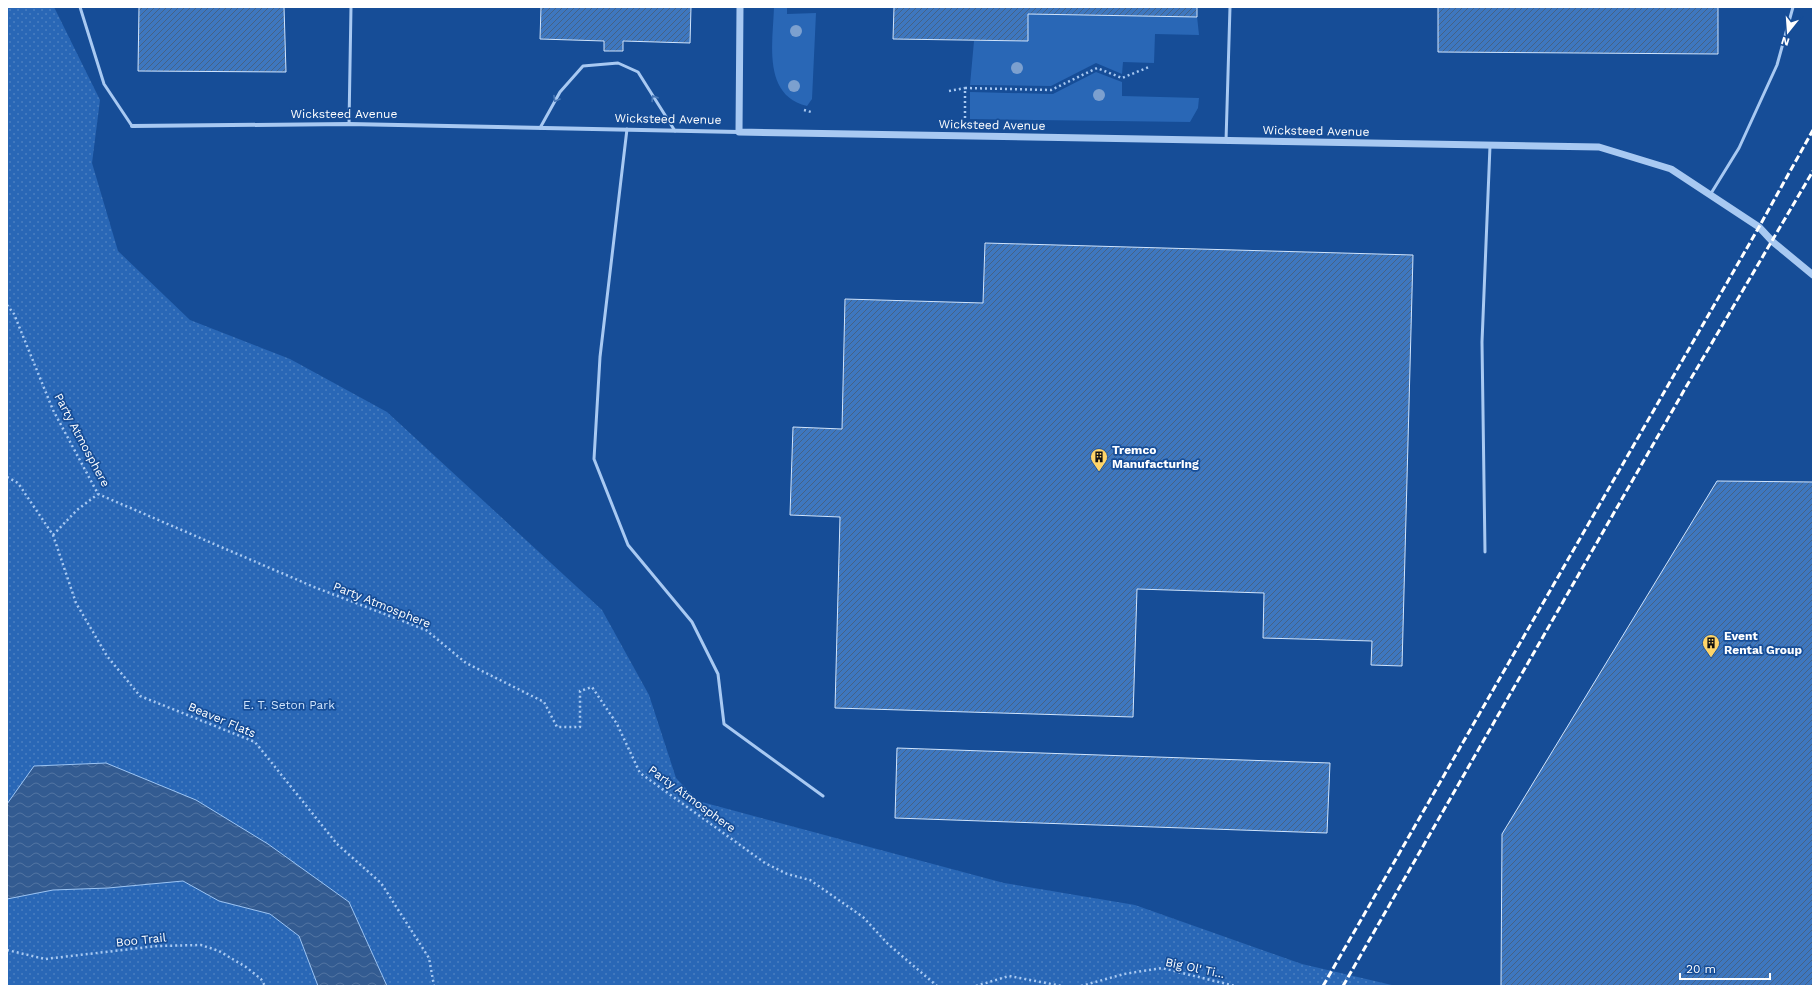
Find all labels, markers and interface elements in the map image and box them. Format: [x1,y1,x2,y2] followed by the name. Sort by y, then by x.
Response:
[1768,12,1808,52] north arrow
[1779,34,1791,48] text: N
[554,95,561,102] one-way arrow
[652,95,659,102] one-way arrow
[291,107,398,121] street label: Wicksteed Avenue
[614,111,722,127] street label: Wicksteed Avenue
[938,117,1046,133] street label: Wicksteed Avenue
[1262,123,1370,139] street label: Wicksteed Avenue
[51,391,113,489] street label: Party Atmosphere
[1112,443,1199,471] place label: Tremco Manufacturing
[1089,447,1109,472] building icon: Tremco Manufacturing
[331,579,433,631] street label: Party Atmosphere
[1724,629,1802,657] place label: Event Rental Group
[1701,633,1721,658] building icon: Event Rental Group
[243,698,335,712] park label: E. T. Seton Park
[186,699,258,741] street label: Beaver Flats
[646,763,738,835] street label: Party Atmosphere
[115,930,167,950] street label: Boo Trail
[1164,955,1226,981] street label: Big Ol' Ti...
[1680,955,1770,981] scale bar
[1686,962,1716,976] text: 20 m

